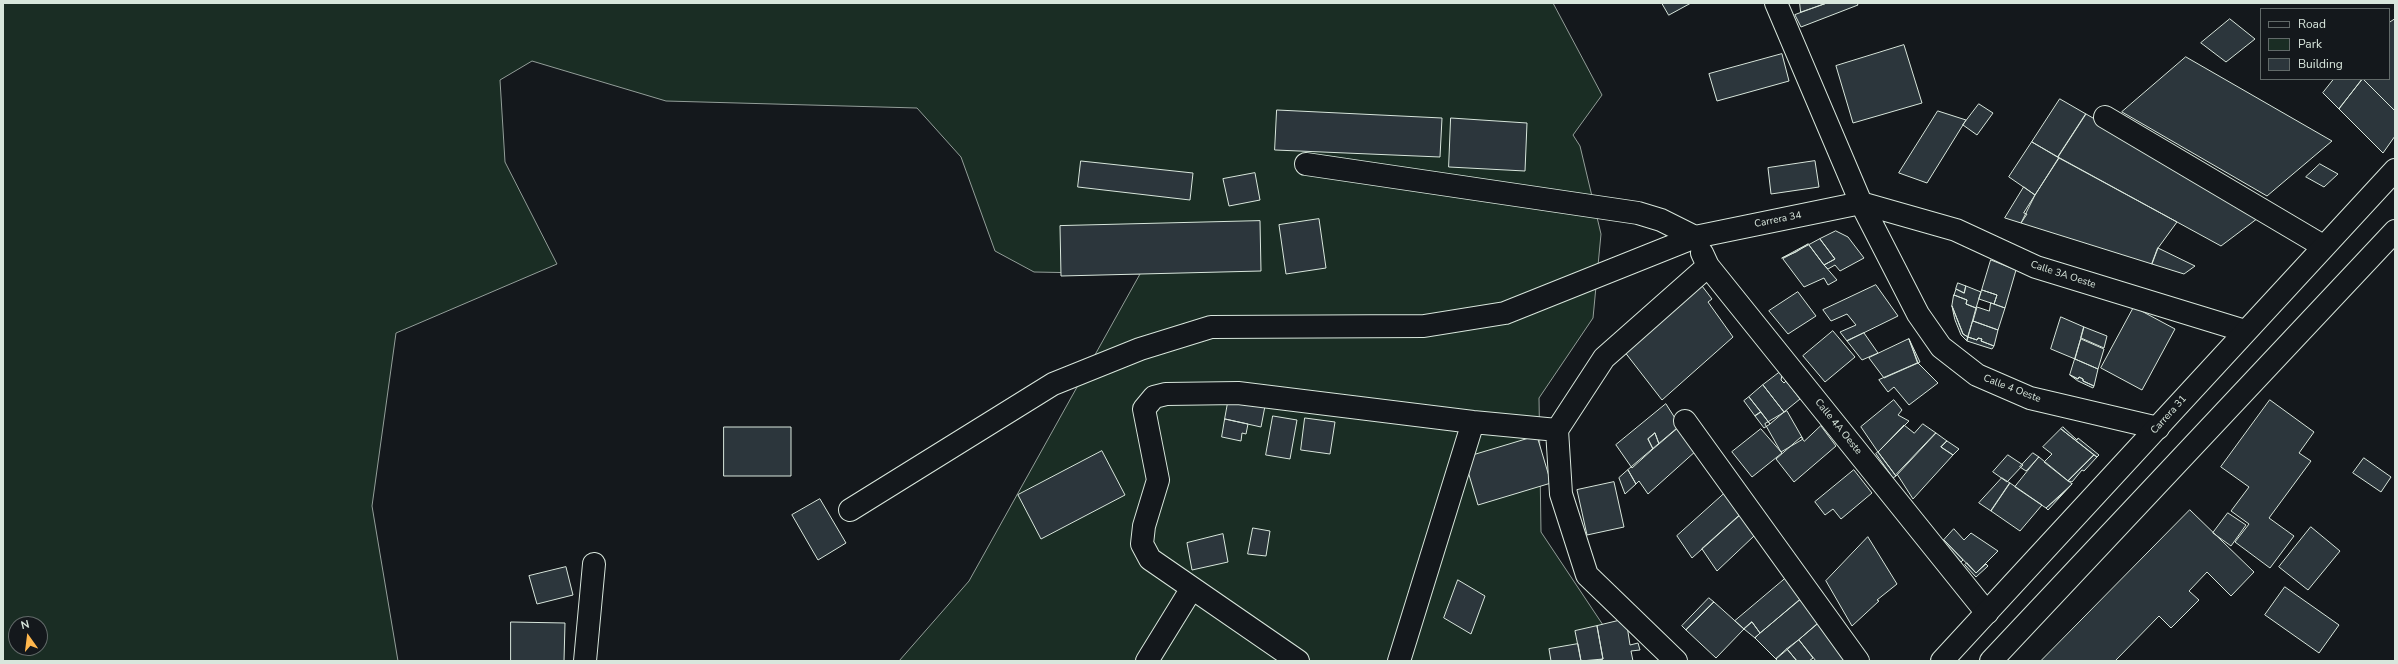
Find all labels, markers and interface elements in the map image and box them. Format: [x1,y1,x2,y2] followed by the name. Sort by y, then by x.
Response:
[2260,8,2390,80] legend
[2298,16,2326,32] text: Road
[2298,36,2322,52] text: Park
[2298,56,2343,72] text: Building
[1753,210,1803,230] street label: Carrera 34
[2029,259,2097,291] street label: Calle 3A Oeste
[1982,373,2042,405] street label: Calle 4 Oeste
[2149,393,2189,437] street label: Carrera 31
[1812,397,1864,457] street label: Calle 4A Oeste
[8,616,48,656] north arrow
[19,617,31,633] text: N

